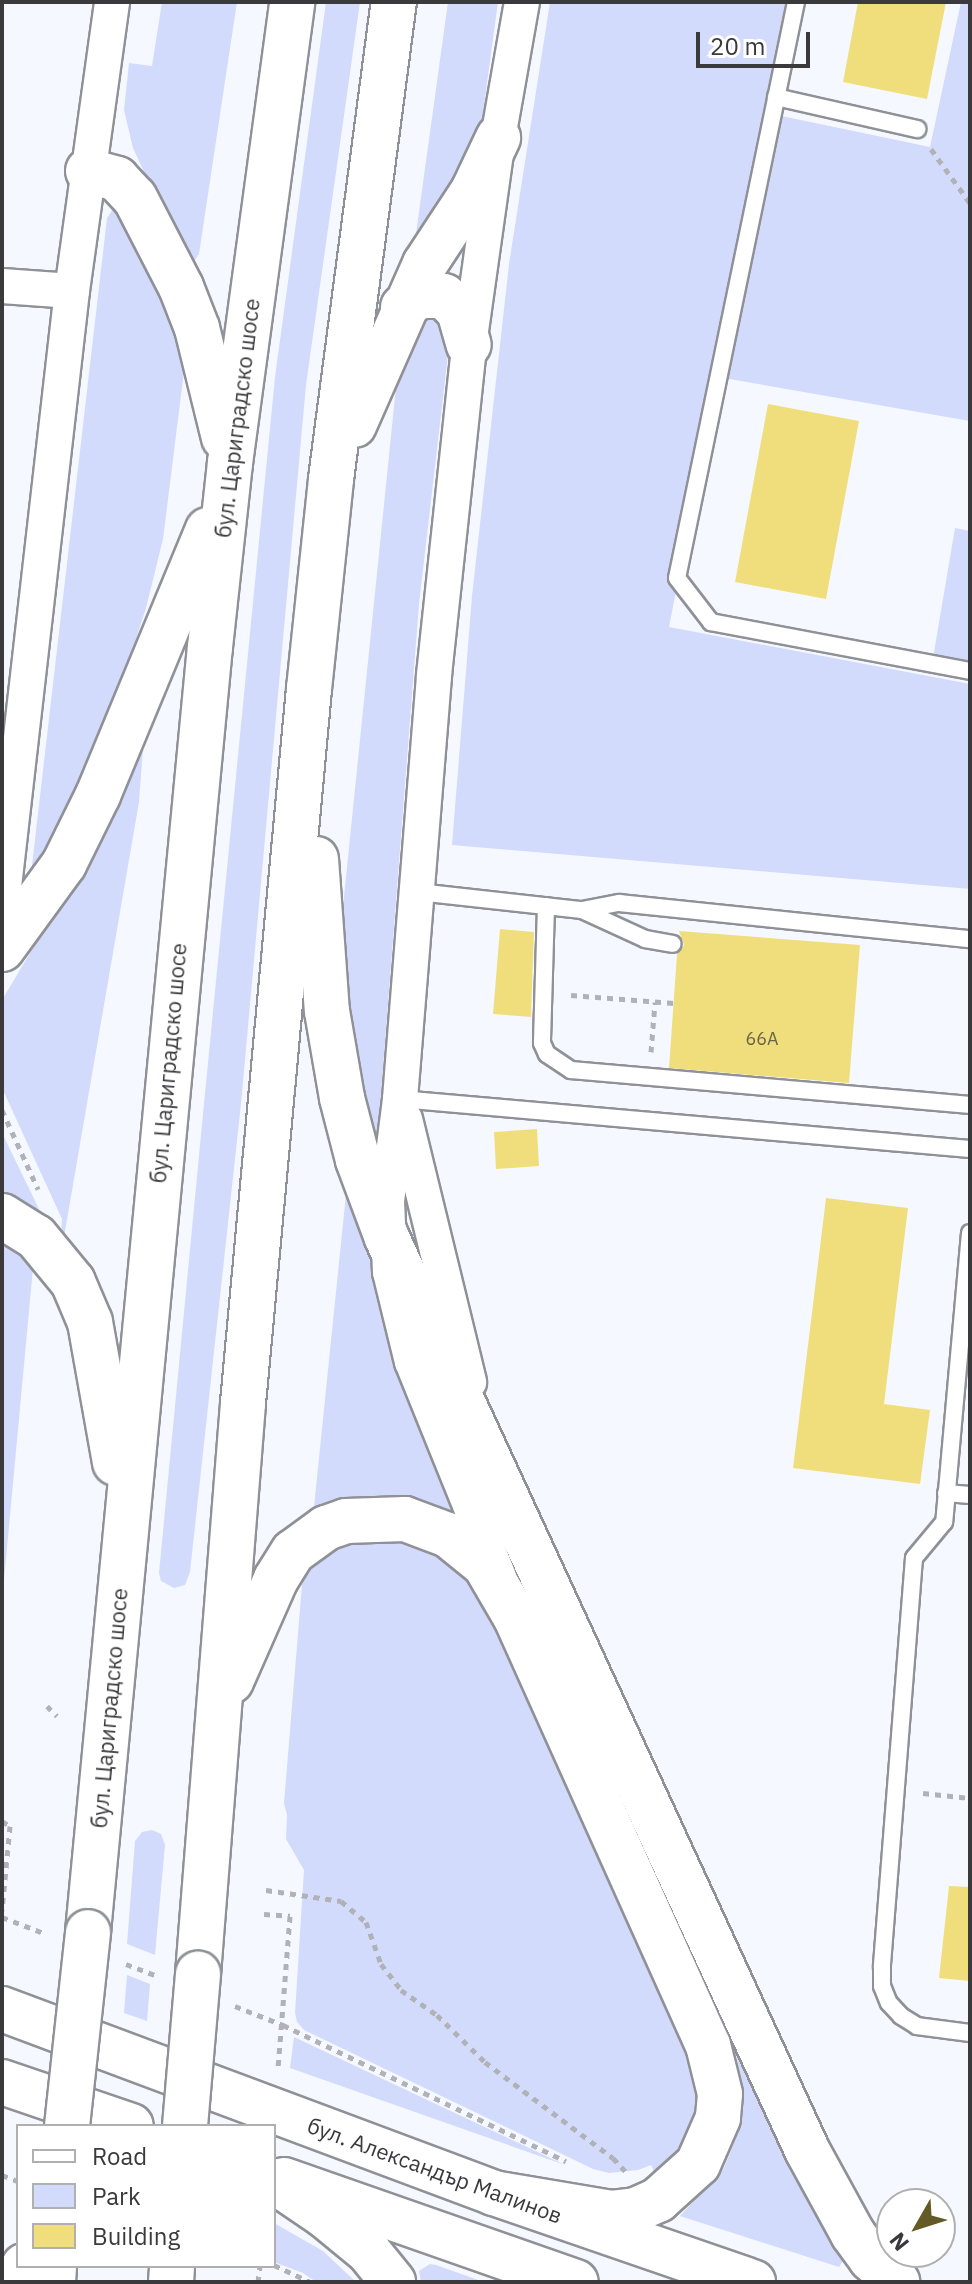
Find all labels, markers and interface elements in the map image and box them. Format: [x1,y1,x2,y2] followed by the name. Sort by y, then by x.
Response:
[700,16,814,66] scale bar
[710,30,765,62] text: 20 m
[209,297,265,539] street label: бул. Цариградско шосе
[144,942,192,1184] street label: бул. Цариградско шосе
[745,1028,779,1050] house number: 66А
[85,1587,133,1829] street label: бул. Цариградско шосе
[304,2112,566,2228] street label: бул. Александър Малинов
[16,2124,276,2268] legend
[92,2140,147,2172] text: Road
[92,2180,141,2212] text: Park
[876,2188,956,2268] north arrow
[92,2220,180,2252] text: Building
[882,2227,915,2257] text: N

